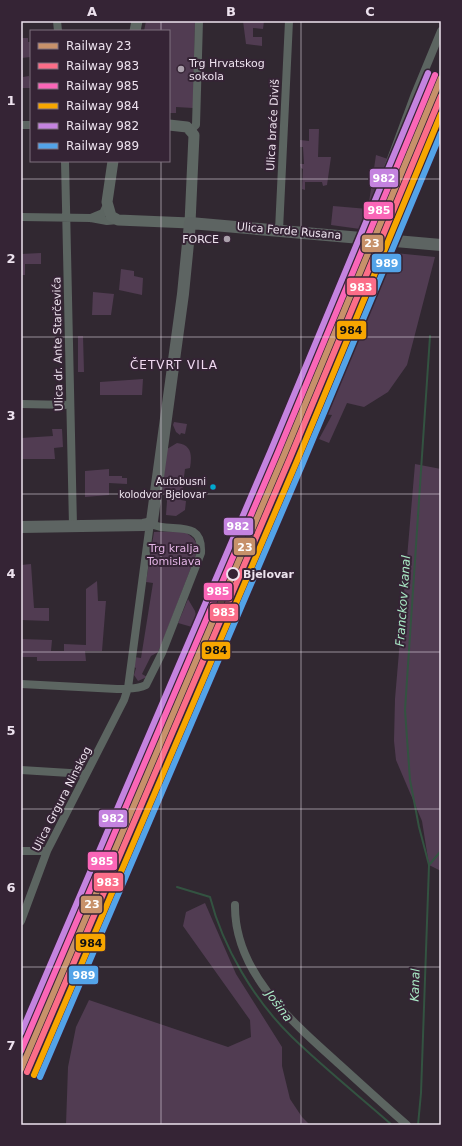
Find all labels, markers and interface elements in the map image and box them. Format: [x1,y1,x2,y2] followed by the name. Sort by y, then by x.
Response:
[87,4,97,19] text: A
[226,4,236,19] text: B
[365,4,375,19] text: C
[30,30,170,162] legend
[66,39,131,53] text: Railway 23
[188,57,265,83] place label: Trg Hrvatskog sokola
[66,59,139,73] text: Railway 983
[176,64,186,74] marker: Trg Hrvatskog sokola
[66,79,139,93] text: Railway 985
[264,79,282,171] street label: Ulica braće Diviš
[6,93,16,108] text: 1
[66,99,139,113] text: Railway 984
[66,119,139,133] text: Railway 982
[66,139,139,153] text: Railway 989
[369,168,399,188] line badge: 982
[373,172,395,185] text: 982
[363,201,394,220] line badge: 985
[368,204,390,217] text: 985
[236,220,342,242] street label: Ulica Ferde Rusana
[182,233,219,246] place label: FORCE
[222,234,232,244] marker: FORCE
[361,234,384,253] line badge: 23
[364,237,380,250] text: 23
[6,251,16,266] text: 2
[371,253,402,273] line badge: 989
[376,257,398,270] text: 989
[50,277,66,411] street label: Ulica dr. Ante Starčevića
[346,277,377,296] line badge: 983
[350,281,372,294] text: 983
[336,320,367,340] line badge: 984
[340,324,363,337] text: 984
[130,357,218,372] district label: ČETVRT VILA
[6,408,16,423] text: 3
[119,476,207,500] place label: Autobusni kolodvor Bjelovar
[208,482,218,492] marker: Autobusni kolodvor Bjelovar
[223,517,254,536] line badge: 982
[227,520,249,533] text: 982
[233,537,256,556] line badge: 23
[237,541,253,554] text: 23
[146,542,201,568] park label: Trg kralja Tomislava
[393,554,413,647] water label: Franckov kanal
[6,566,16,581] text: 4
[226,567,240,581] marker: Bjelovar
[243,568,295,581] place label: Bjelovar
[203,582,233,601] line badge: 985
[207,585,229,598] text: 985
[209,603,239,622] line badge: 983
[213,606,235,619] text: 983
[201,641,231,660] line badge: 984
[205,644,228,657] text: 984
[6,723,16,738] text: 5
[30,745,94,853] street label: Ulica Grgura Ninskog
[98,809,128,828] line badge: 982
[102,812,124,825] text: 982
[87,851,118,871] line badge: 985
[91,855,113,868] text: 985
[93,872,124,892] line badge: 983
[97,876,119,889] text: 983
[6,880,16,895] text: 6
[80,895,103,914] line badge: 23
[84,898,100,911] text: 23
[75,933,106,952] line badge: 984
[80,937,103,950] text: 984
[68,965,99,985] line badge: 989
[407,968,423,1002] water label: Kanal
[73,969,95,982] text: 989
[262,986,295,1024] water label: Jošina
[6,1038,16,1053] text: 7

